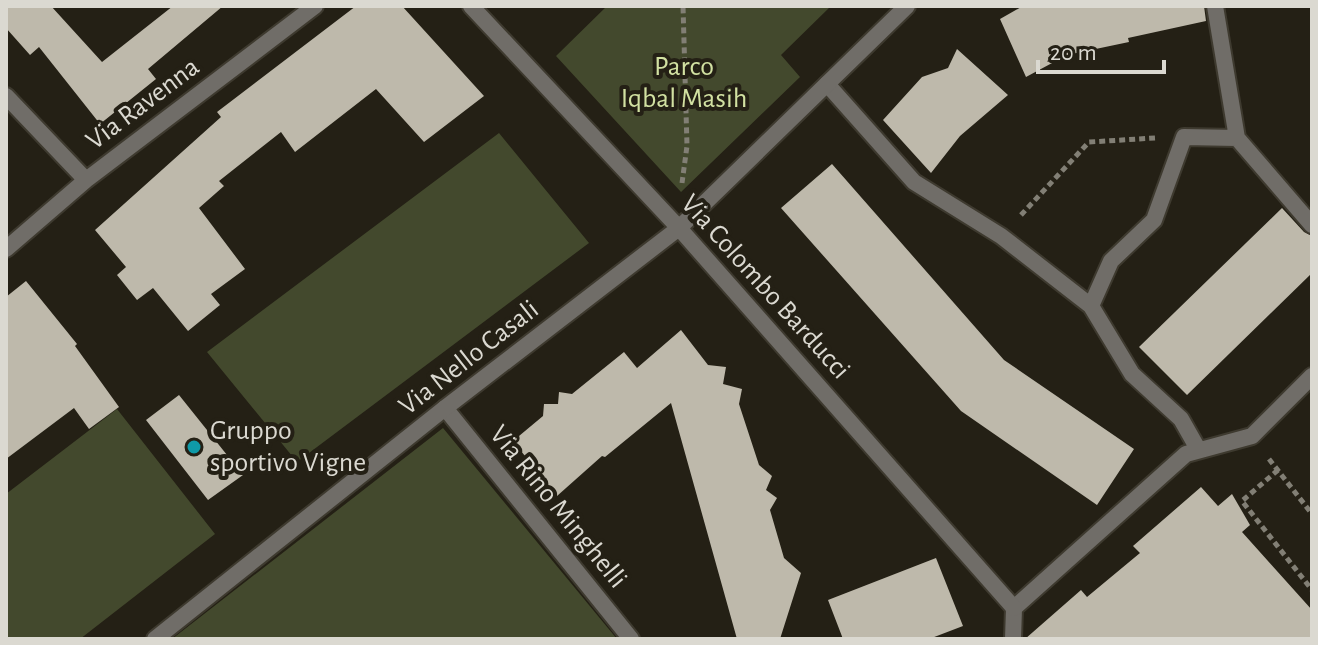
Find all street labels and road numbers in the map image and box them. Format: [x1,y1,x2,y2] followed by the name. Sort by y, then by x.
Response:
[81,53,205,155] street label: Via Ravenna
[675,189,855,385] street label: Via Colombo Barducci
[394,295,544,421] street label: Via Nello Casali
[484,420,632,594] street label: Via Rino Minghelli

